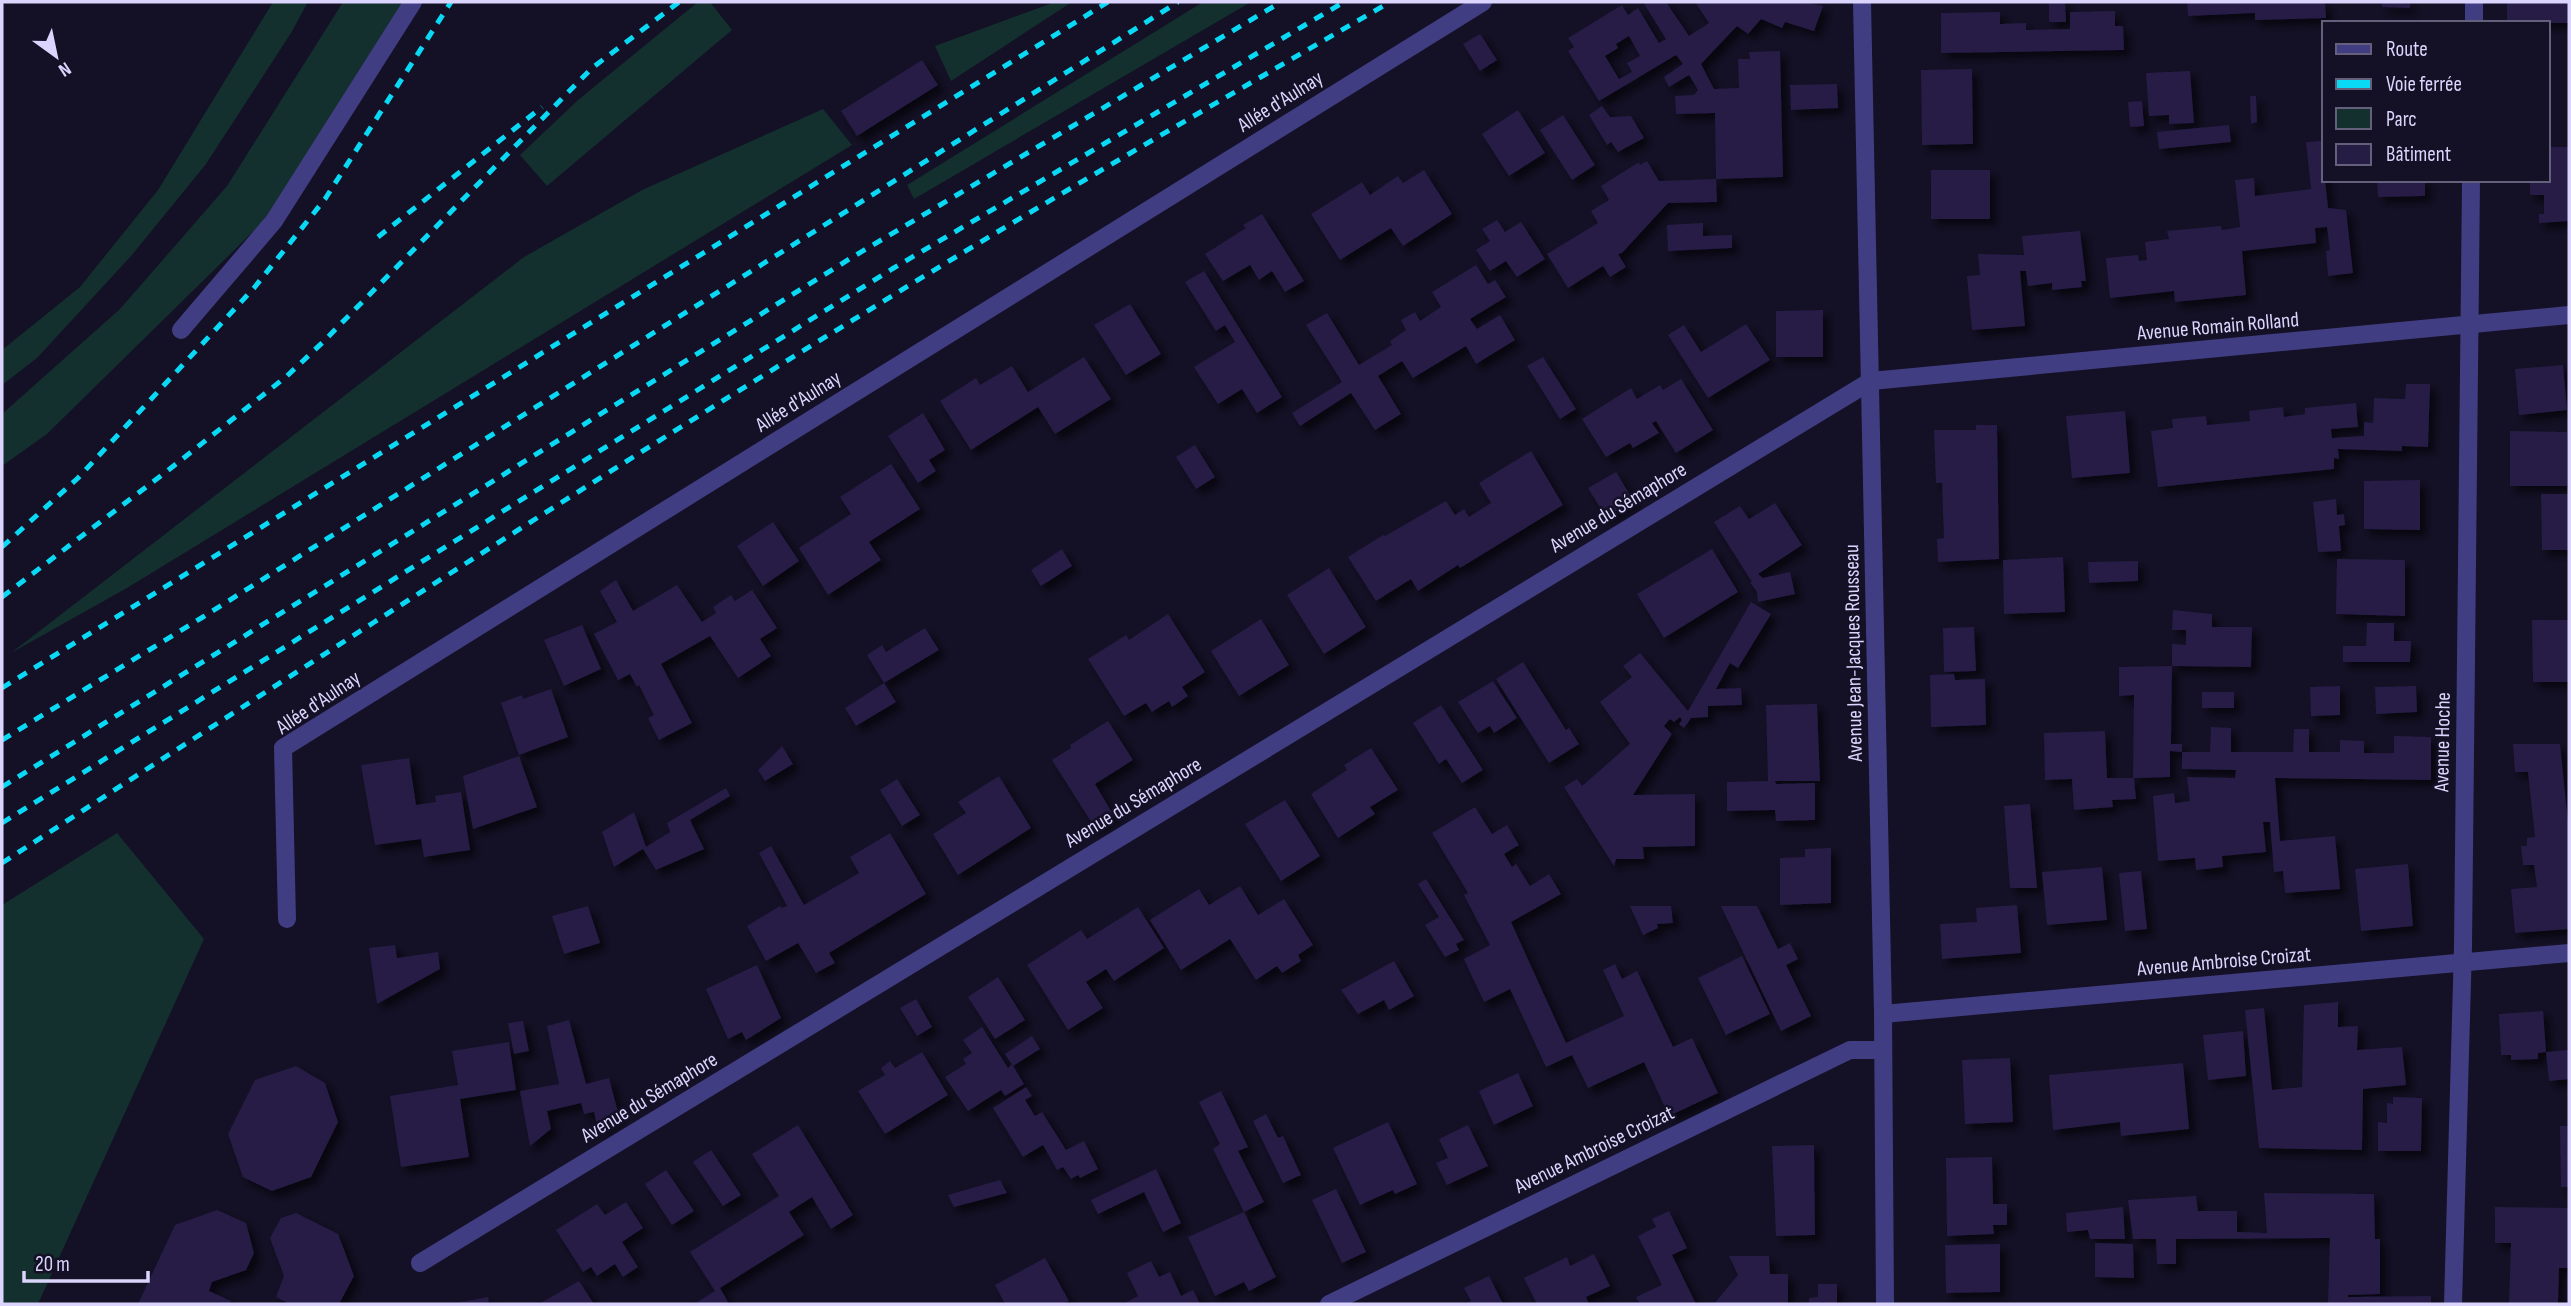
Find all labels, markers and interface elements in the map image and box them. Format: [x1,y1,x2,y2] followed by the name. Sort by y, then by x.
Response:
[21,21,91,91] north arrow
[2322,21,2550,182] legend
[2386,37,2428,62] text: Route
[54,57,75,81] text: N
[1232,65,1328,138] street label: Allée d'Aulnay
[2386,72,2462,97] text: Voie ferrée
[2386,107,2417,132] text: Parc
[2386,142,2451,167] text: Bâtiment
[2135,307,2300,346] street label: Avenue Romain Rolland
[750,365,846,438] street label: Allée d'Aulnay
[1544,457,1691,559] street label: Avenue du Sémaphore
[1839,544,1868,763] street label: Avenue Jean-Jacques Rousseau
[271,665,365,740] street label: Allée d'Aulnay
[2429,692,2456,793] street label: Avenue Hoche
[1059,752,1206,854] street label: Avenue du Sémaphore
[2135,941,2312,982] street label: Avenue Ambroise Croizat
[575,1047,722,1149] street label: Avenue du Sémaphore
[1509,1100,1678,1199] street label: Avenue Ambroise Croizat
[24,1240,149,1284] scale bar
[35,1252,70,1277] text: 20 m

